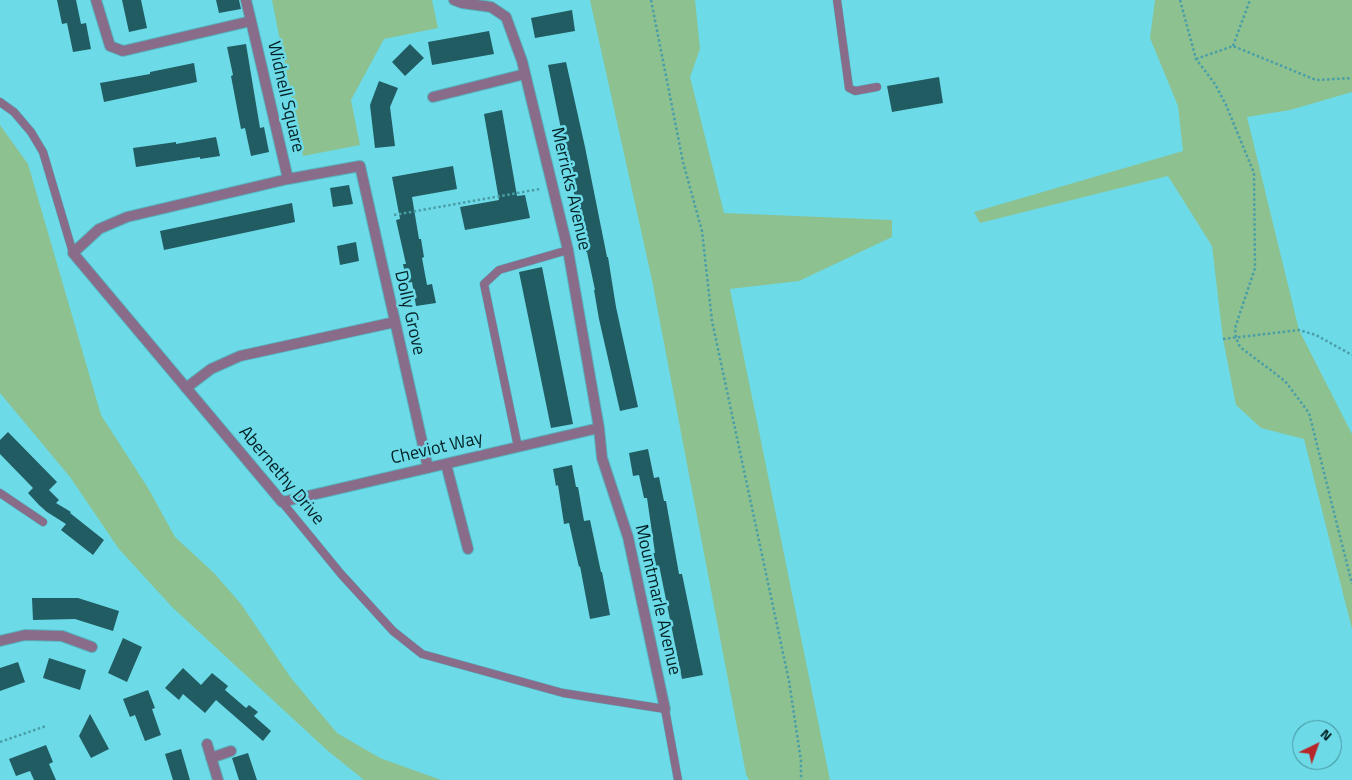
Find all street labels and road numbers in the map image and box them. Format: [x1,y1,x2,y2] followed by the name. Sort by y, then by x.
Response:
[262,39,308,155] street label: Widnell Square
[545,125,595,253] street label: Merricks Avenue
[389,269,429,357] street label: Dolly Grove
[233,422,329,530] street label: Abernethy Drive
[389,428,485,470] street label: Cheviot Way
[629,523,685,677] street label: Mountmarle Avenue

